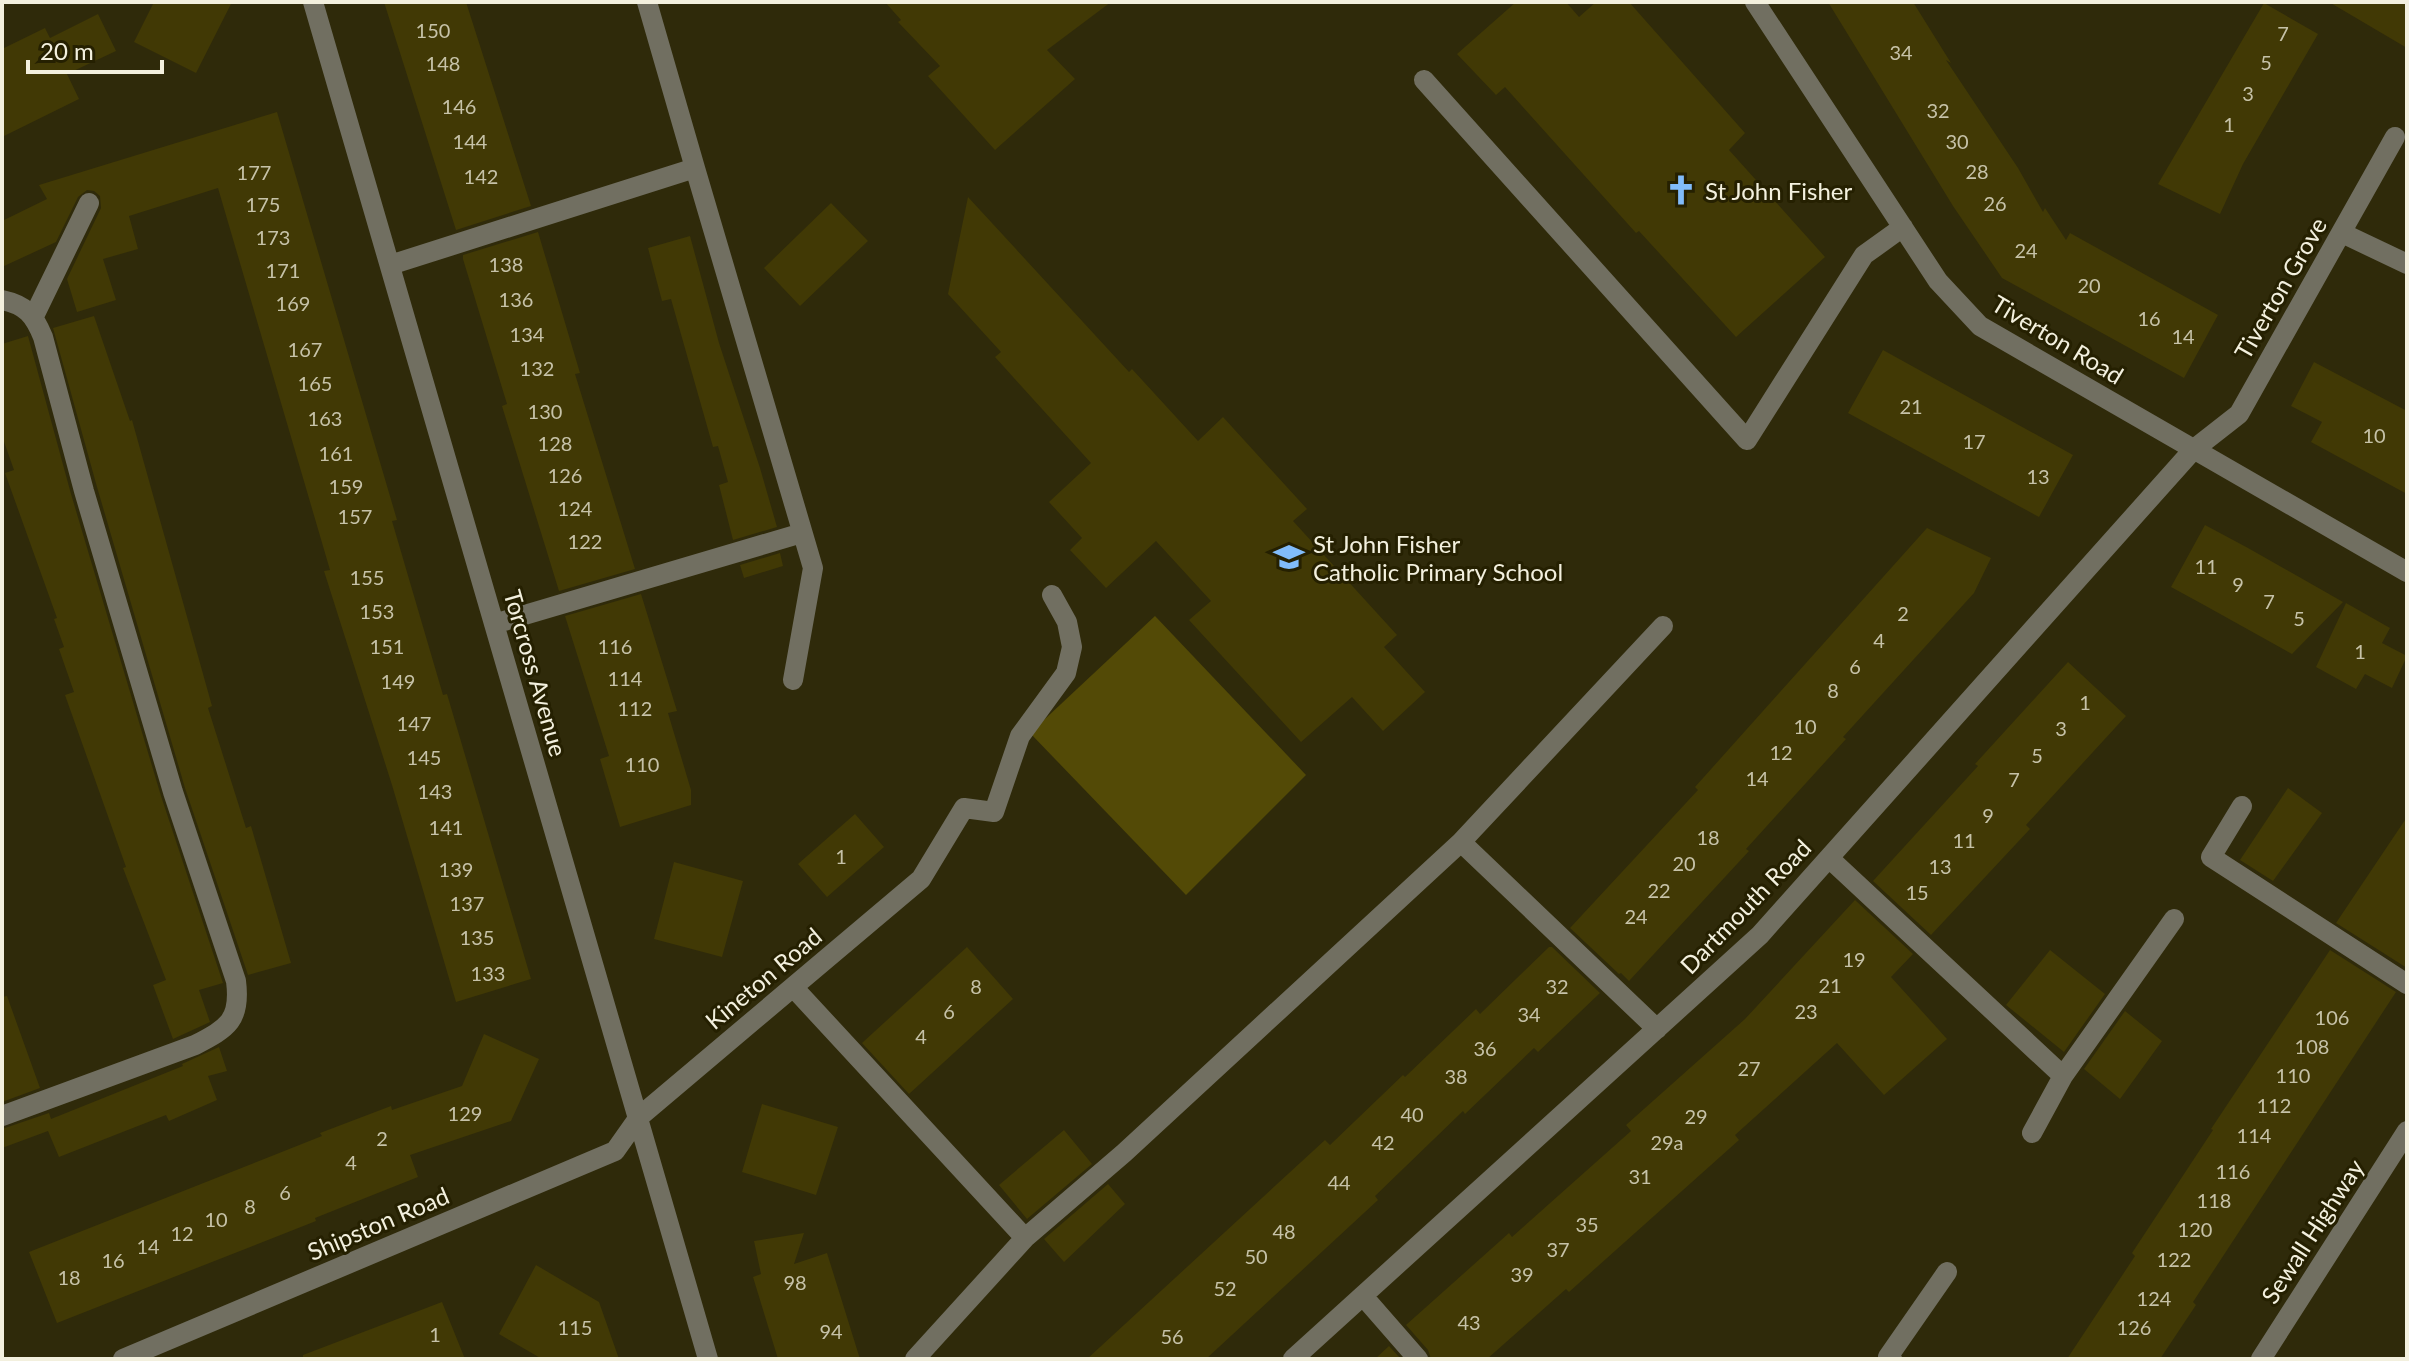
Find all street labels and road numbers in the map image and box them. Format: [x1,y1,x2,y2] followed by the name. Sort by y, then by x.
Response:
[2228,212,2332,364] street label: Tiverton Grove
[1987,288,2129,390] street label: Tiverton Road
[498,586,574,760] street label: Torcross Avenue
[1674,833,1816,979] street label: Dartmouth Road
[699,921,827,1035] street label: Kineton Road
[2255,1153,2370,1309] street label: Sewall Highway
[303,1180,453,1266] street label: Shipston Road

